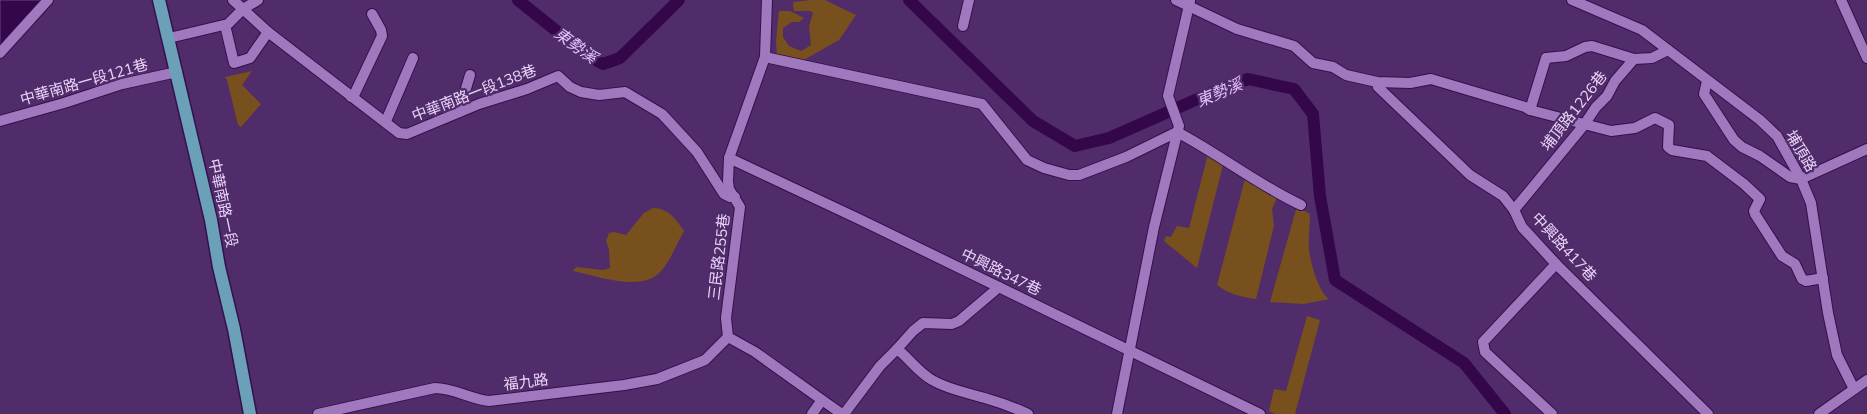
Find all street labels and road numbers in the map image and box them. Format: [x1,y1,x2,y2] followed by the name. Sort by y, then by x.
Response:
[18,54,150,109] street label: 中華南路一段121巷
[409,60,539,125] street label: 中華南路一段138巷
[1537,67,1611,154] street label: 埔頂路1226巷
[1782,127,1821,175] street label: 埔頂路
[205,157,242,249] street label: 中華南路一段
[1528,208,1601,285] street label: 中興路417巷
[704,213,733,301] street label: 三民路255巷
[958,244,1044,299] street label: 中興路347巷
[502,369,549,394] street label: 福九路

